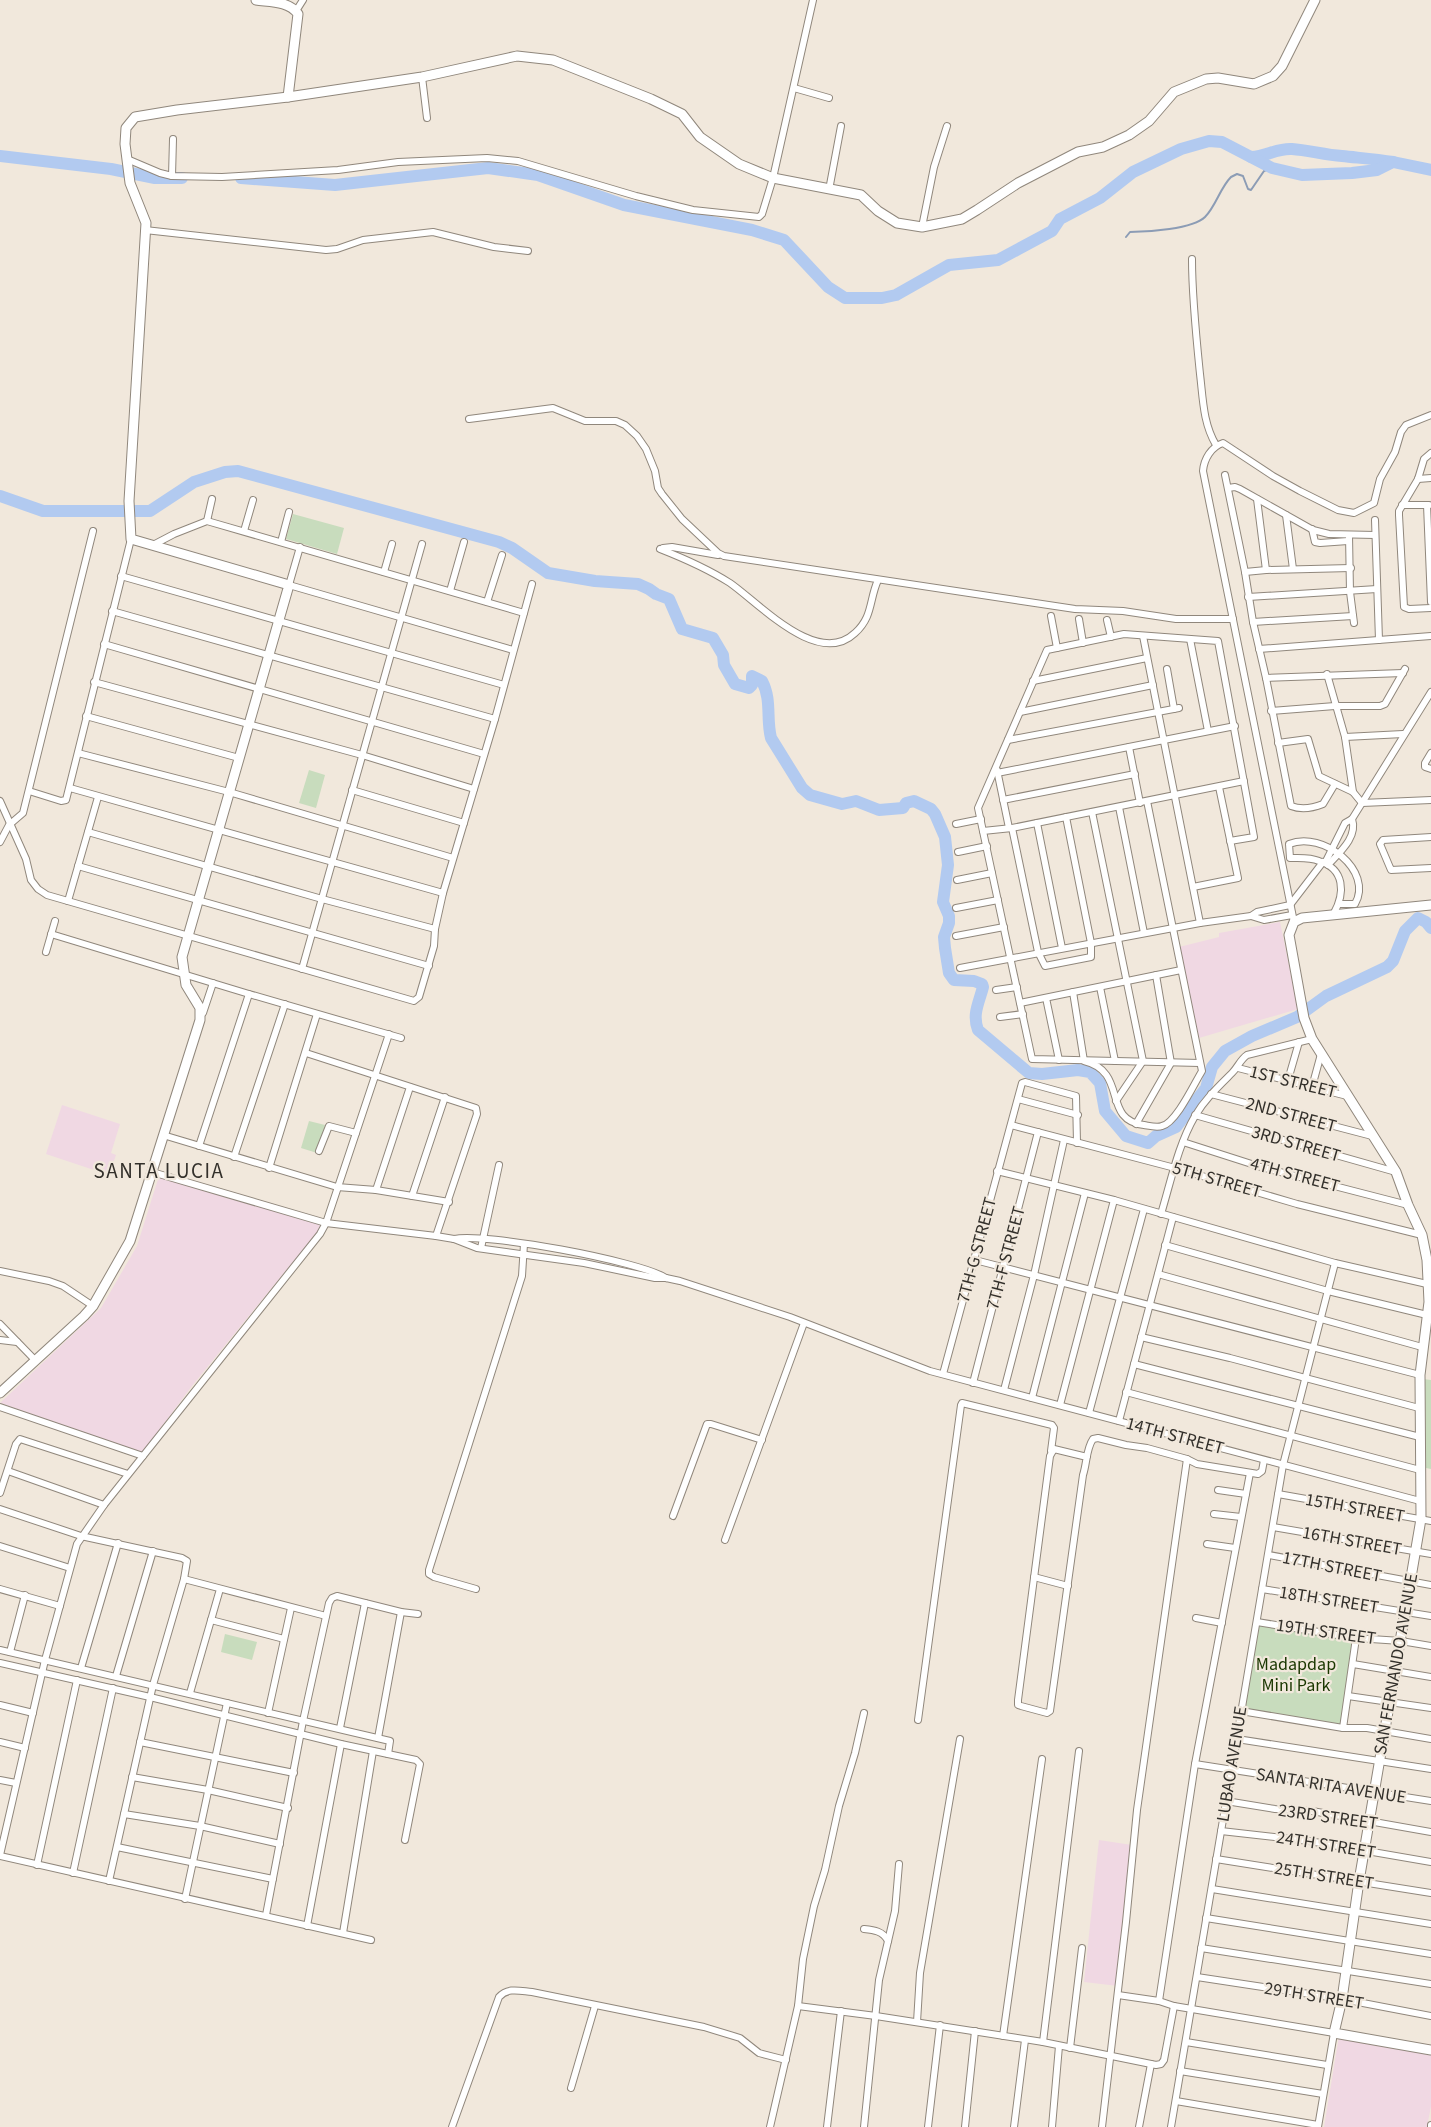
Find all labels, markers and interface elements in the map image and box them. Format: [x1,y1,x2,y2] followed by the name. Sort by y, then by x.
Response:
[1247,1059,1340,1105] street label: 1ST STREET
[1243,1091,1339,1139] street label: 2ND STREET
[1249,1119,1344,1169] street label: 3RD STREET
[1247,1151,1343,1199] street label: 4TH STREET
[1169,1155,1265,1205] street label: 5TH STREET
[94,1156,224,1186] district label: SANTA LUCIA
[951,1194,1003,1306] street label: 7TH-G STREET
[980,1203,1032,1313] street label: 7TH-F STREET
[1123,1411,1227,1461] street label: 14TH STREET
[1303,1487,1407,1529] street label: 15TH STREET
[1300,1520,1404,1562] street label: 16TH STREET
[1280,1545,1384,1589] street label: 17TH STREET
[1368,1571,1424,1757] street label: SAN FERNANDO AVENUE
[1277,1580,1381,1620] street label: 18TH STREET
[1274,1613,1378,1651] street label: 19TH STREET
[1256,1652,1336,1698] park label: Madapdap Mini Park
[1211,1704,1253,1824] street label: LUBAO AVENUE
[1254,1762,1408,1810] street label: SANTA RITA AVENUE
[1276,1798,1380,1836] street label: 23RD STREET
[1274,1825,1378,1865] street label: 24TH STREET
[1272,1856,1376,1896] street label: 25TH STREET
[1262,1976,1366,2016] street label: 29TH STREET

